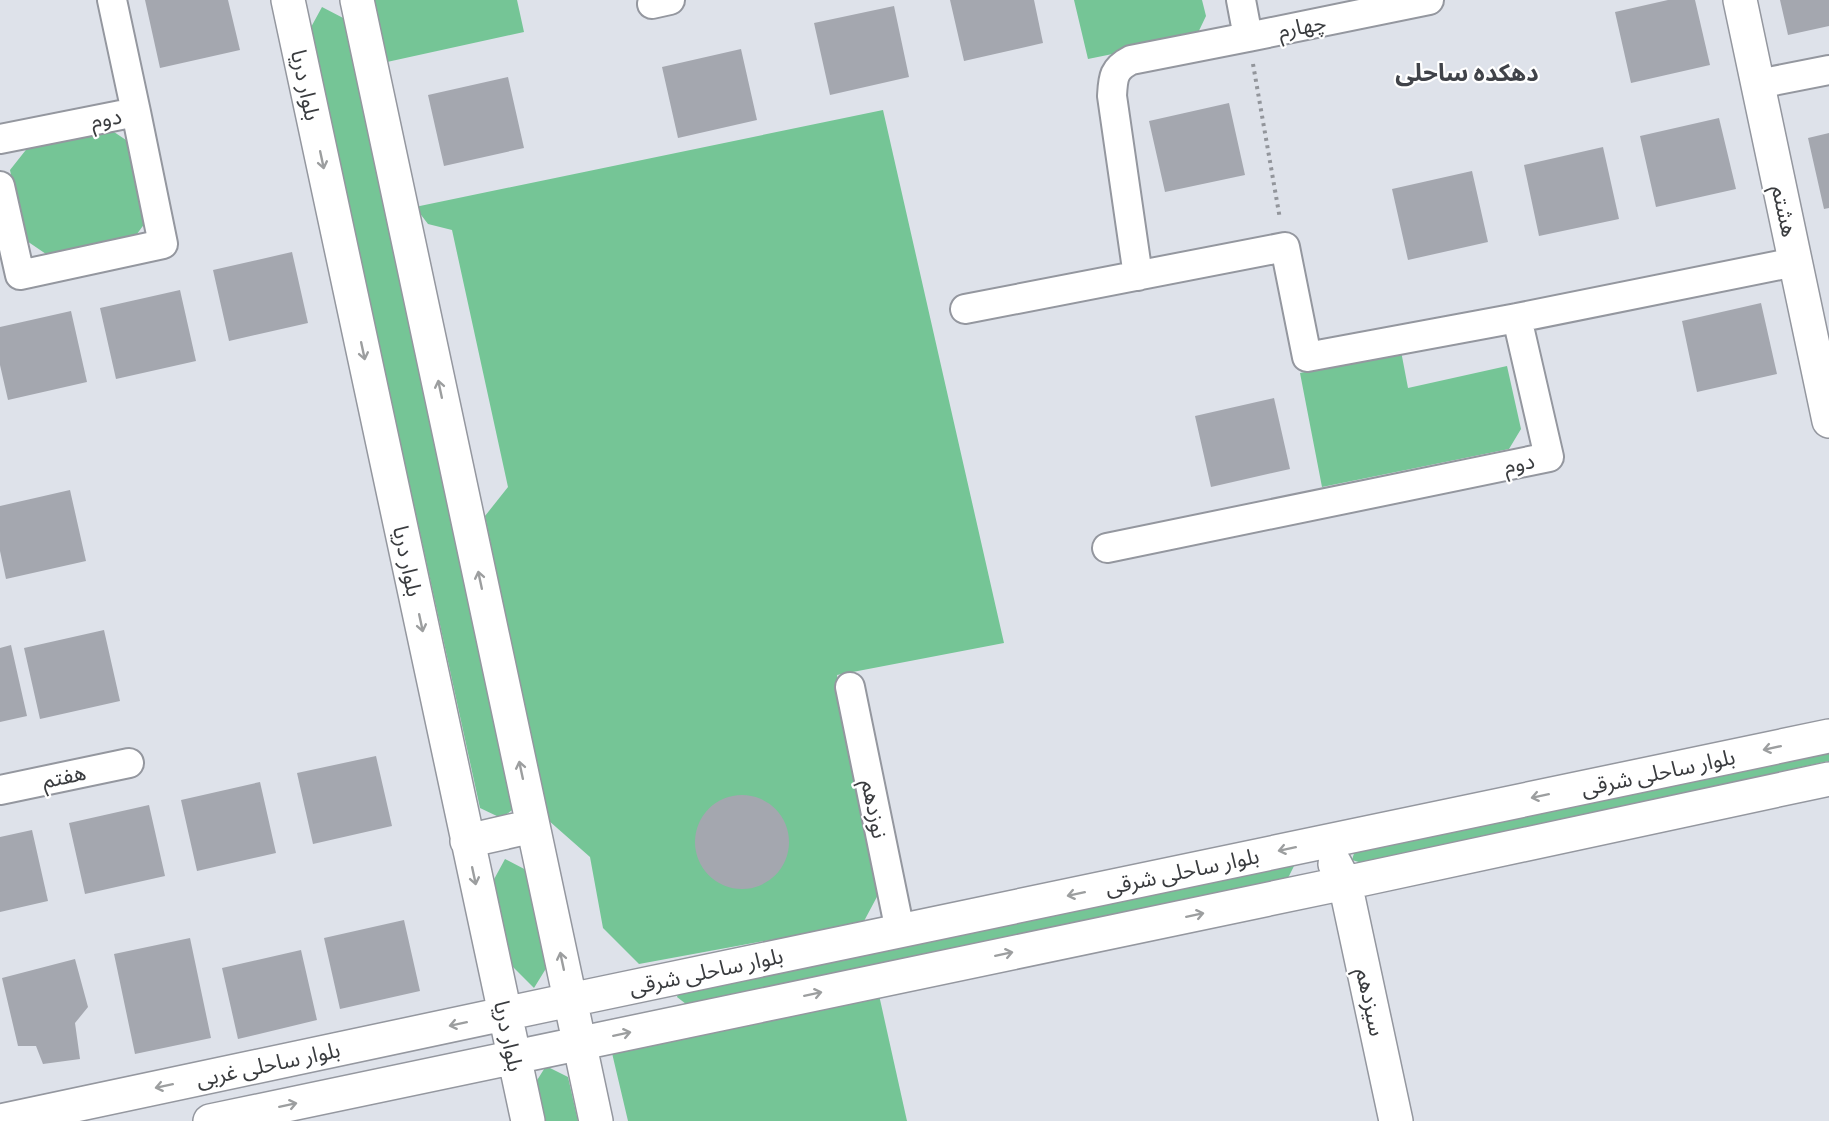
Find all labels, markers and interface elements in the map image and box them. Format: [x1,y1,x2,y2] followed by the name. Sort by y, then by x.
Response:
[1276,9,1329,47] street label: چهارم
[285,47,326,123] street label: بلوار دریا
[1395,58,1539,88] district label: دهکده ساحلی
[88,102,124,138] street label: دوم
[317,150,328,169] one-way arrow
[1763,183,1803,240] street label: هشتم
[358,340,369,360] one-way arrow
[434,380,445,399] one-way arrow
[1501,447,1538,483] street label: دوم
[387,523,428,599] street label: بلوار دریا
[474,570,486,589] one-way arrow
[416,613,427,633] one-way arrow
[1579,743,1738,802] street label: بلوار ساحلی شرقی
[1762,743,1782,754] one-way arrow
[40,759,89,797] street label: هفتم
[515,761,526,781] one-way arrow
[853,777,893,841] street label: نوزدهم
[1530,791,1549,803] one-way arrow
[1103,842,1262,901] street label: بلوار ساحلی شرقی
[1278,844,1298,855] one-way arrow
[469,866,481,885] one-way arrow
[1067,889,1086,900] one-way arrow
[1185,908,1204,920] one-way arrow
[627,942,786,1001] street label: بلوار ساحلی شرقی
[994,948,1013,960] one-way arrow
[555,952,567,971] one-way arrow
[1347,966,1391,1039] street label: سیزدهم
[803,988,822,999] one-way arrow
[488,998,529,1074] street label: بلوار دریا
[448,1019,468,1030] one-way arrow
[612,1028,632,1039] one-way arrow
[194,1036,343,1093] street label: بلوار ساحلی غربی
[155,1081,174,1093] one-way arrow
[278,1098,297,1110] one-way arrow

